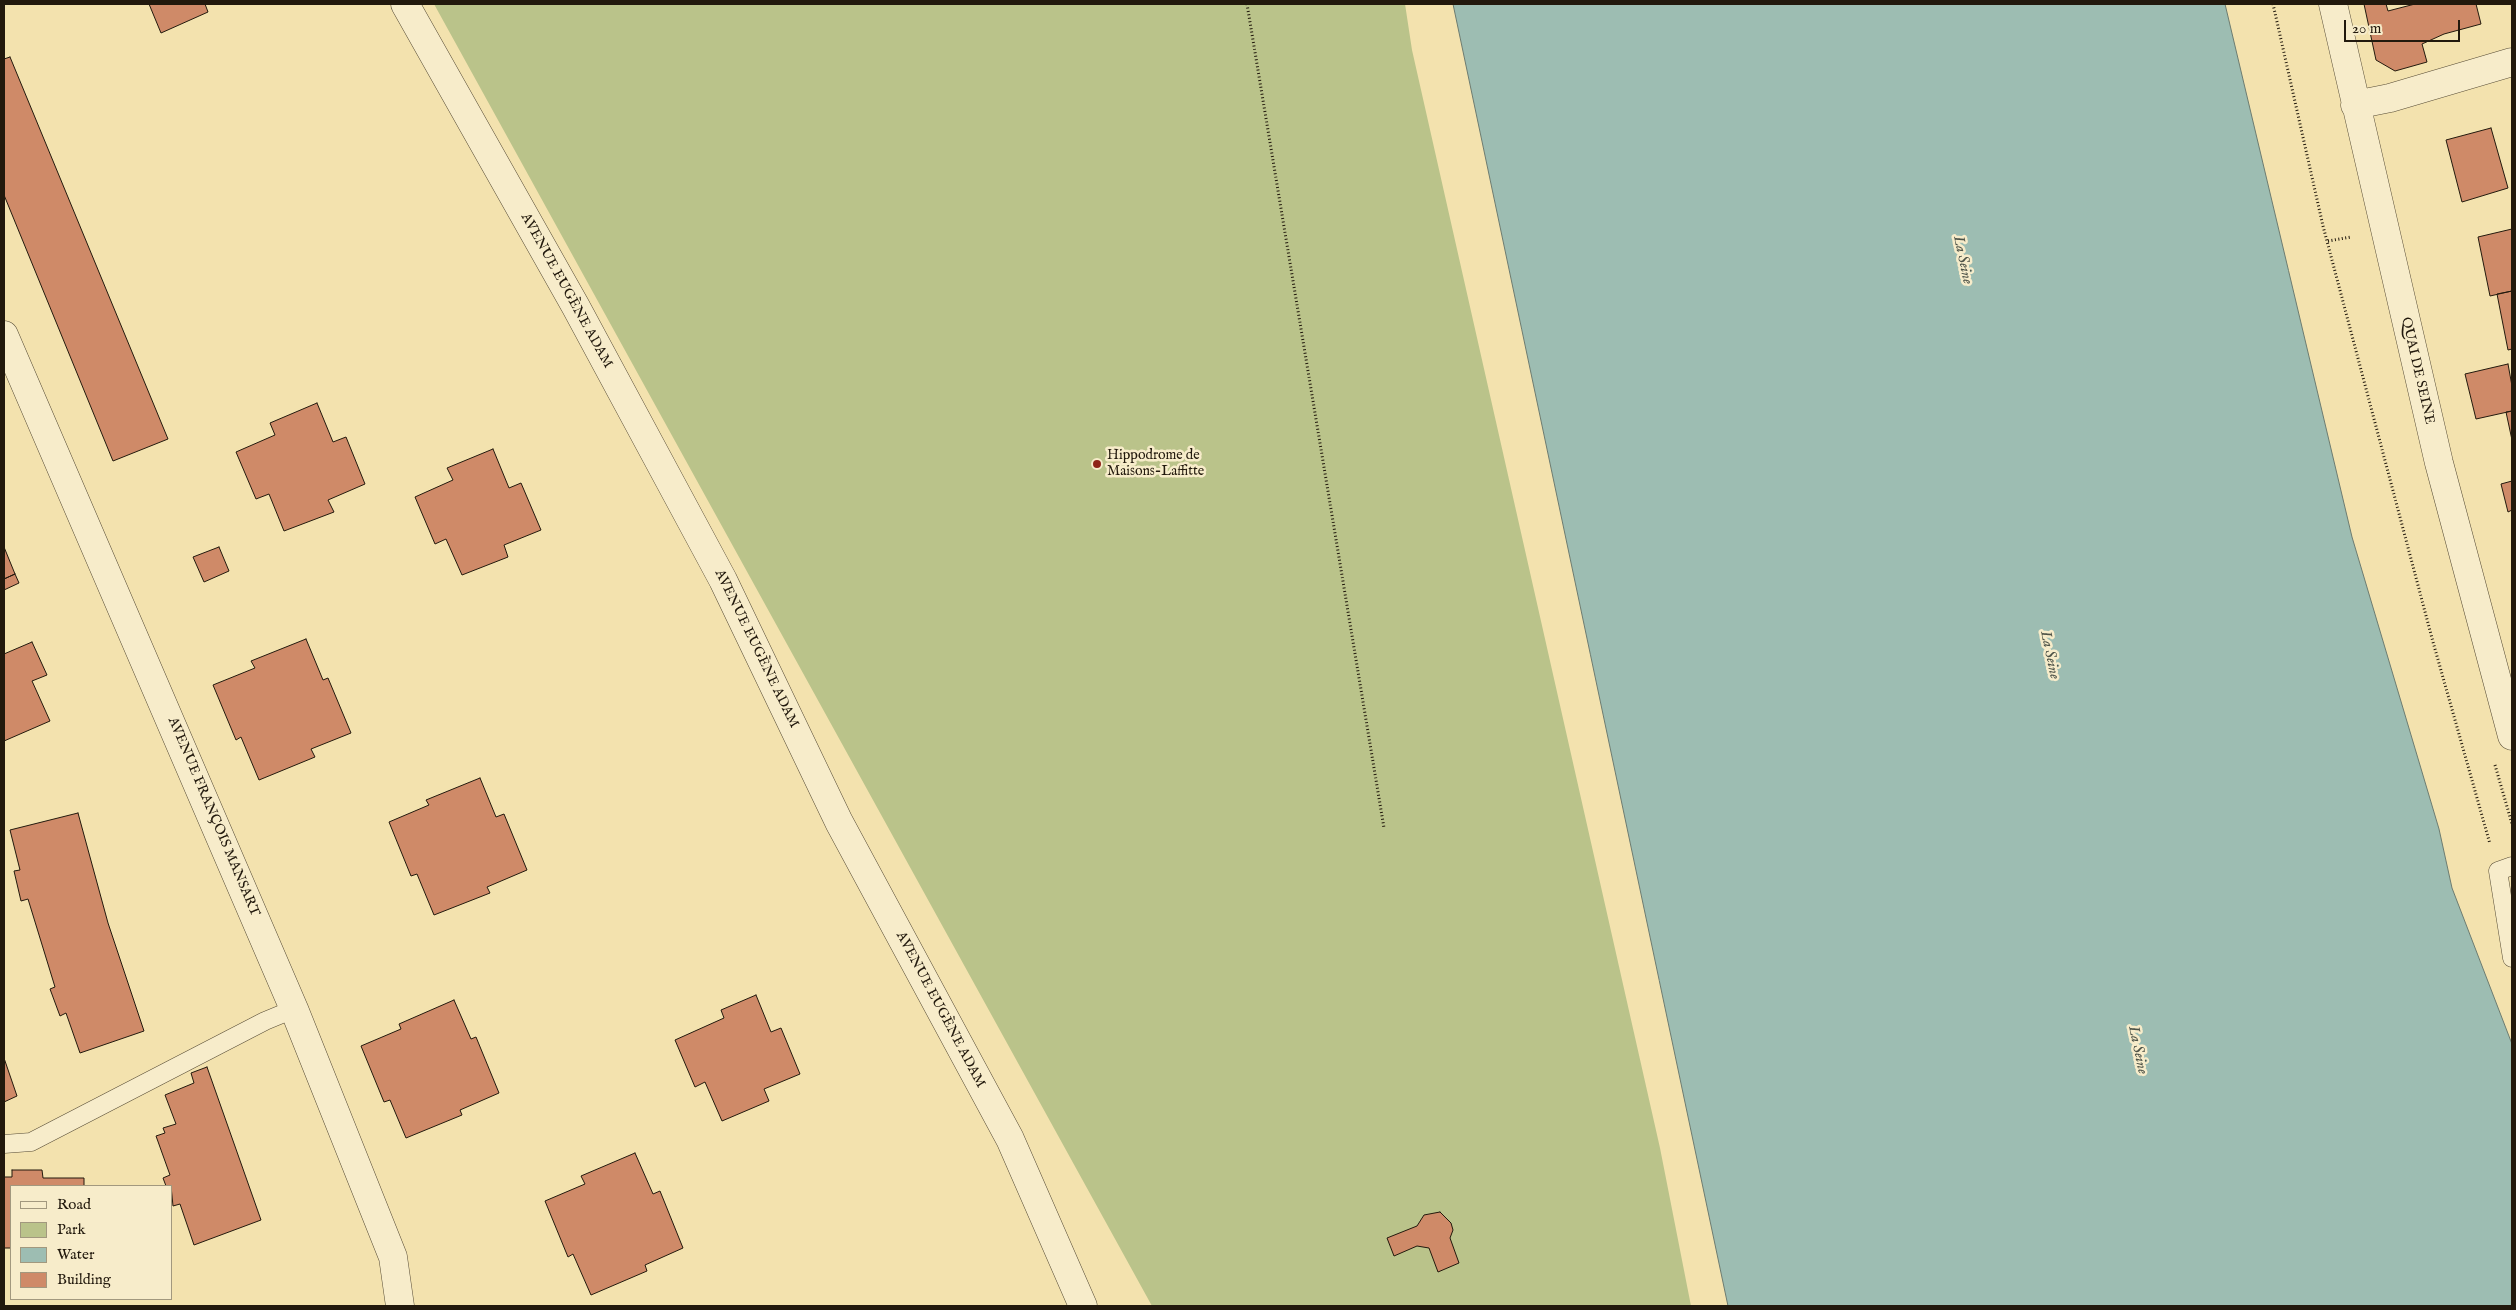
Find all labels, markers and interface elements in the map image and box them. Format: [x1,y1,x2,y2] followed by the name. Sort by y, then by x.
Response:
[2346,10,2462,42] scale bar
[2352,19,2381,38] text: 20 m
[516,211,616,371] street label: AVENUE EUGÈNE ADAM
[1948,234,1976,286] water label: La Seine
[2396,316,2438,426] street label: QUAI DE SEINE
[1107,448,1204,481] place label: Hippodrome de Maisons-Laffitte
[1091,458,1103,470] marker: Hippodrome de Maisons-Laffitte
[710,567,802,731] street label: AVENUE EUGÈNE ADAM
[2035,629,2063,681] water label: La Seine
[163,715,263,919] street label: AVENUE FRANÇOIS MANSART
[892,929,988,1091] street label: AVENUE EUGÈNE ADAM
[2123,1024,2151,1076] water label: La Seine
[10,1185,172,1300] legend
[57,1195,91,1214] text: Road
[57,1220,86,1239] text: Park
[57,1245,94,1264] text: Water
[57,1270,111,1289] text: Building

